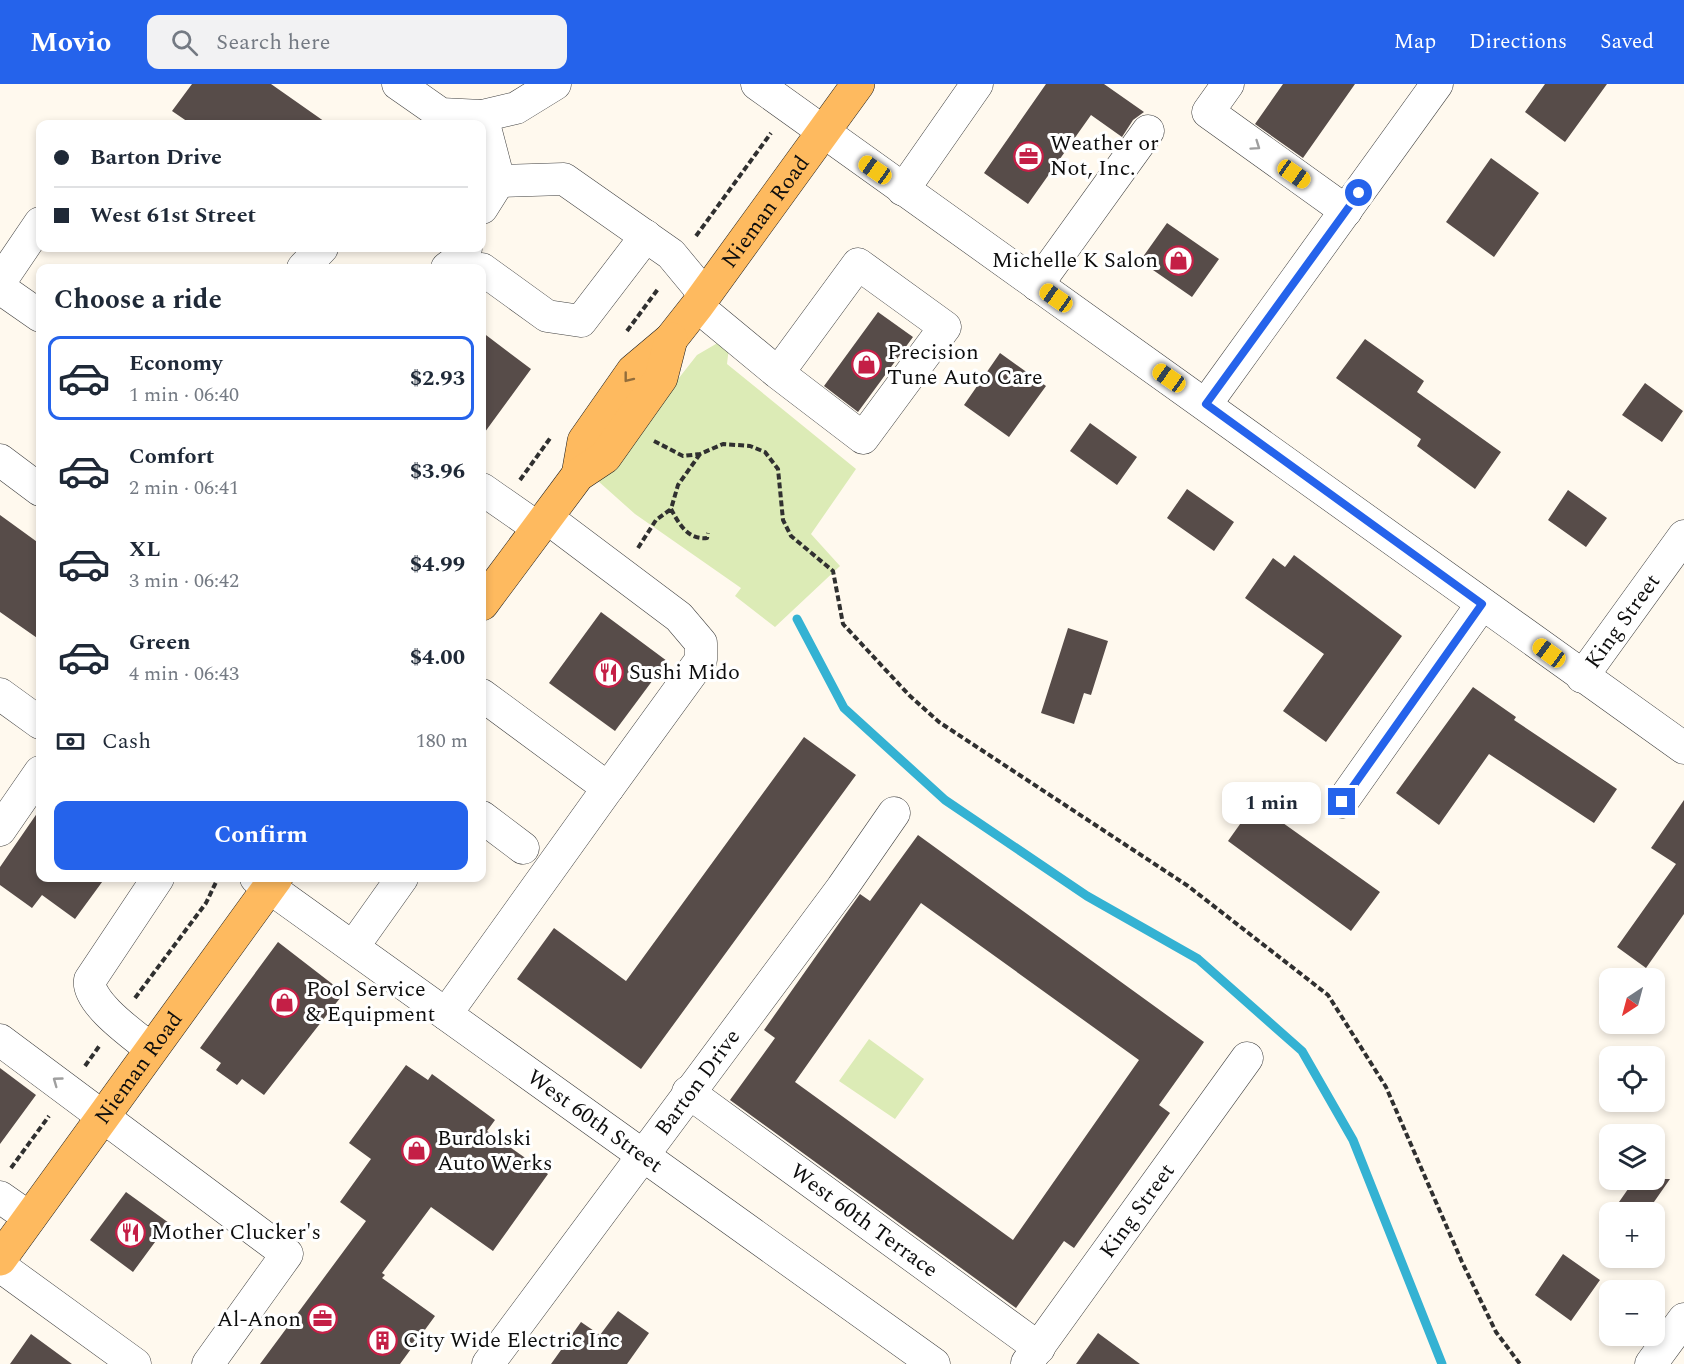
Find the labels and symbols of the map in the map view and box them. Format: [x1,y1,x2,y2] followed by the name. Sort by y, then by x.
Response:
[1050,127,1159,185] place label: Weather or Not, Inc.
[1249,139,1260,150] one-way arrow
[1013,140,1045,172] office icon: Weather or Not, Inc.
[713,148,818,275] street label: Nieman Road
[855,152,895,188] car
[1274,156,1314,192] car
[1345,179,1372,206] route start
[992,244,1158,277] place label: Michelle K Salon
[1163,244,1195,276] shop icon: Michelle K Salon
[1036,280,1076,316] car
[887,336,1043,394] place label: Precision Tune Auto Care
[850,349,882,381] shop icon: Precision Tune Auto Care
[1149,360,1189,396] car
[625,371,636,382] one-way arrow
[1577,566,1668,676] street label: King Street
[1529,635,1569,671] car
[592,656,624,688] restaurant icon: Sushi Mido
[629,656,740,689] place label: Sushi Mido
[1222,781,1321,823] callout: 1 min
[1328,788,1355,815] route end
[1599,968,1665,1034] north arrow
[306,973,435,1031] place label: Pool Service & Equipment
[269,986,301,1018] shop icon: Pool Service & Equipment
[86,1004,191,1131] street label: Nieman Road
[647,1022,748,1143] street label: Barton Drive
[520,1061,670,1181] street label: West 60th Street
[52,1077,63,1088] one-way arrow
[437,1122,552,1180] place label: Burdolski Auto Werks
[400,1135,432,1167] shop icon: Burdolski Auto Werks
[783,1155,945,1286] street label: West 60th Terrace
[1091,1156,1183,1265] street label: King Street
[114,1216,146,1248] restaurant icon: Mother Clucker's
[151,1216,321,1249] place label: Mother Clucker's
[217,1303,301,1336] place label: Al-Anon
[306,1303,338,1335] office icon: Al-Anon
[366,1324,398,1356] building icon: City Wide Electric Inc
[403,1324,620,1357] place label: City Wide Electric Inc

